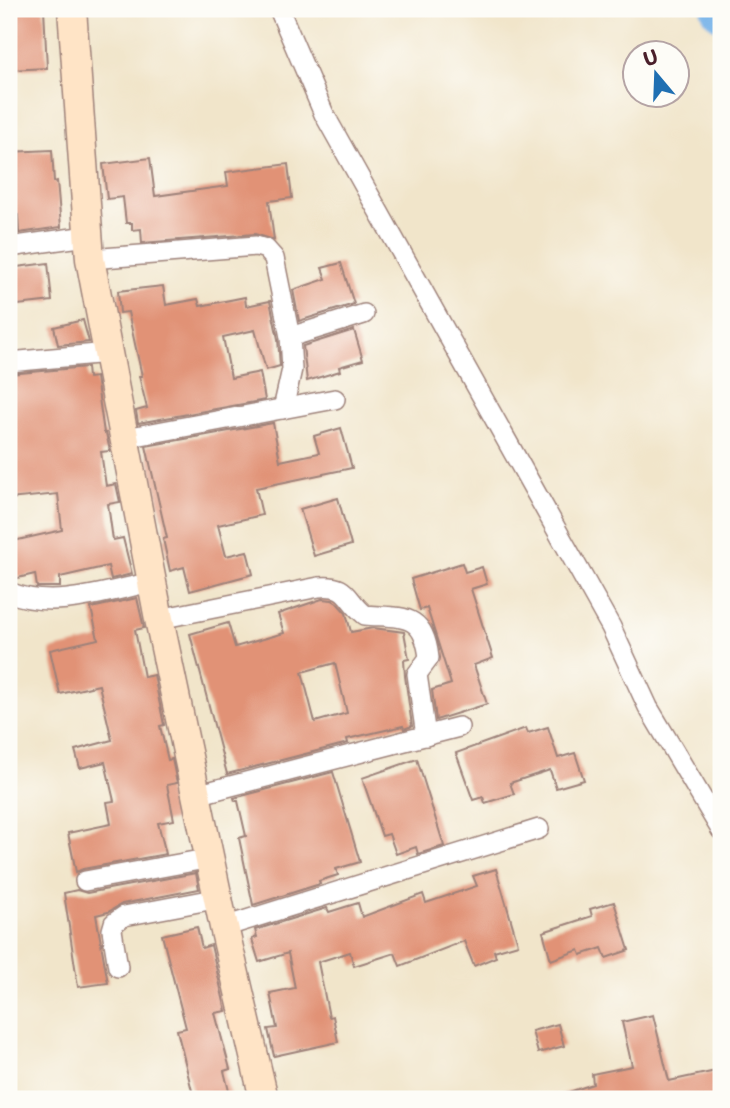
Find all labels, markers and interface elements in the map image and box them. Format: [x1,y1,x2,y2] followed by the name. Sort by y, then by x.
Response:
[622,38,692,108] north arrow
[639,41,662,73] text: U

